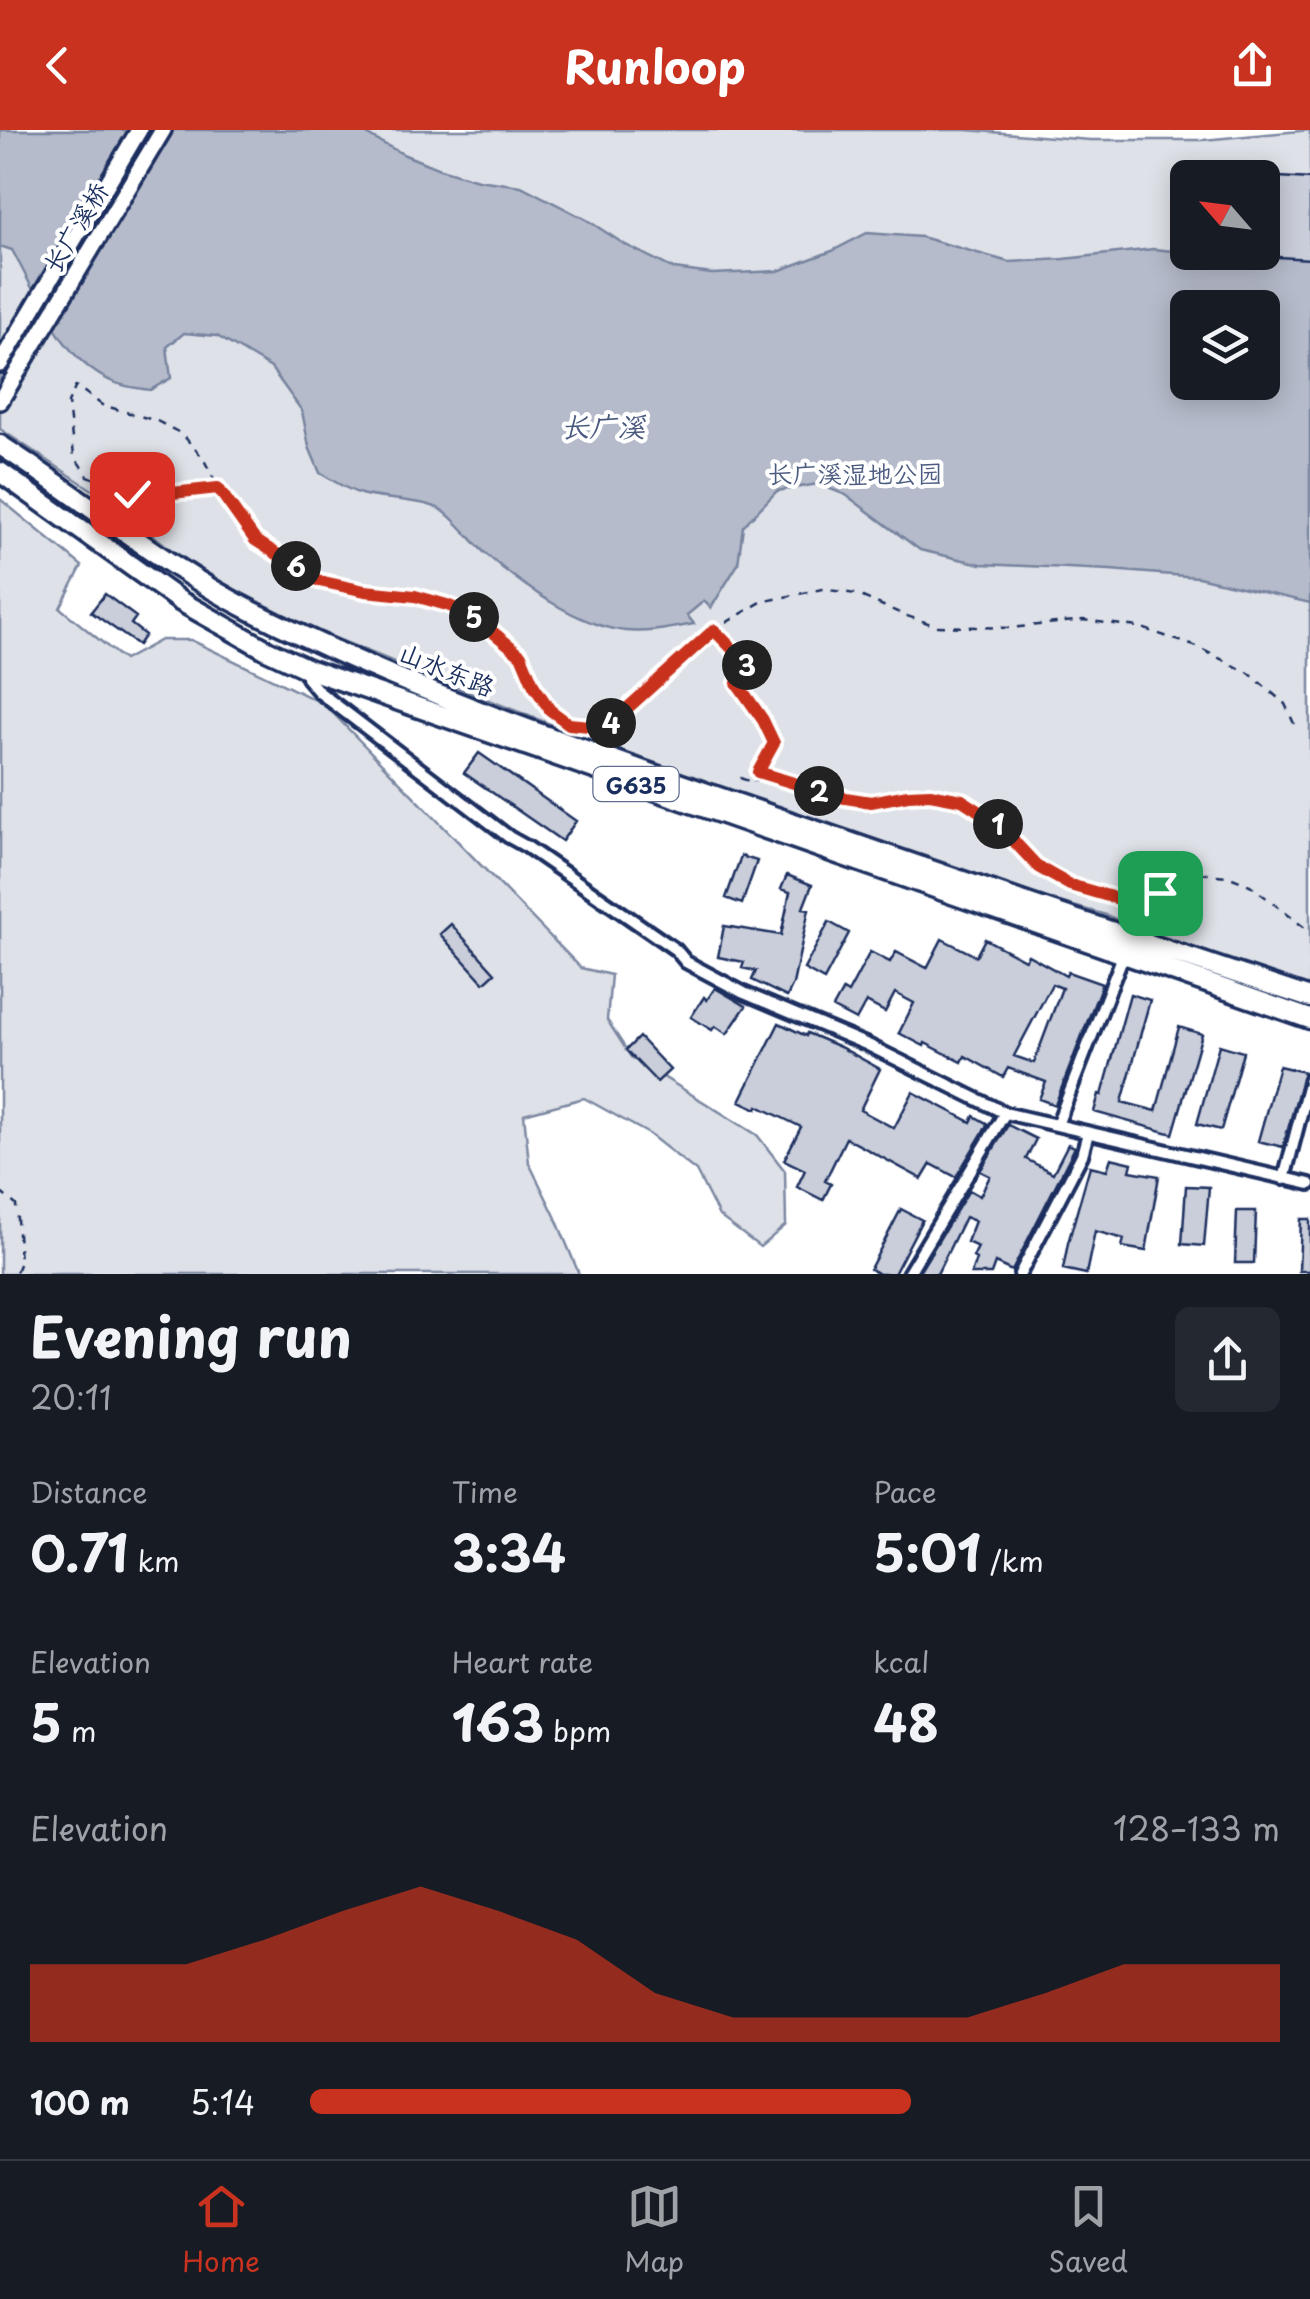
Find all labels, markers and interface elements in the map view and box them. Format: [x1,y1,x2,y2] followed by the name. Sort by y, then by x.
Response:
[564,31,746,99] text: Runloop
[30,38,85,93] icon: back
[1225,38,1280,93] icon: share
[1170,160,1280,270] north arrow
[1170,160,1280,400] map controls
[33,174,117,280] street label: 长广溪桥
[1170,290,1280,400] button: layers
[561,404,647,447] water label: 长广溪
[90,452,175,537] pin
[767,454,943,492] park label: 长广溪湿地公园
[105,467,160,522] icon: check
[271,541,321,591] pin: 6
[286,544,306,587] text: 6
[449,592,499,642] pin: 5
[465,595,483,638] text: 5
[394,633,500,705] street label: 山水东路
[722,640,772,690] pin: 3
[738,643,756,686] text: 3
[586,698,636,748] pin: 4
[601,701,621,744] text: 4
[794,766,844,816] pin: 2
[594,767,678,801] road number: G635
[809,769,829,812] text: 2
[973,799,1023,849] pin: 1
[991,802,1005,845] text: 1
[1118,851,1203,936] pin
[1133,866,1188,921] icon: arrive
[30,1294,352,1377] text: Evening run
[1175,1307,1280,1412] button: share
[30,1373,112,1421] text: 20:11
[30,1470,148,1513] text: Distance
[452,1470,518,1513] text: Time
[873,1470,937,1513] text: Pace
[30,1513,128,1589] text: 0.71
[452,1513,566,1589] text: 3:34
[873,1513,981,1589] text: 5:01
[128,1539,180,1582] text: km
[981,1539,1044,1582] text: /km
[30,1640,151,1683] text: Elevation
[452,1640,593,1683] text: Heart rate
[873,1640,929,1683] text: kcal
[30,1683,62,1759] text: 5
[452,1683,544,1759] text: 163
[873,1683,939,1759] text: 48
[62,1709,97,1752] text: m
[544,1709,611,1752] text: bpm
[30,1804,168,1852] text: Elevation
[1113,1804,1280,1852] text: 128–133 m
[30,2078,130,2126] text: 100 m
[190,2078,255,2126] text: 5:14
[182,2179,260,2282] tab: Home
[624,2179,684,2282] tab: Map
[1048,2179,1128,2282] tab: Saved

